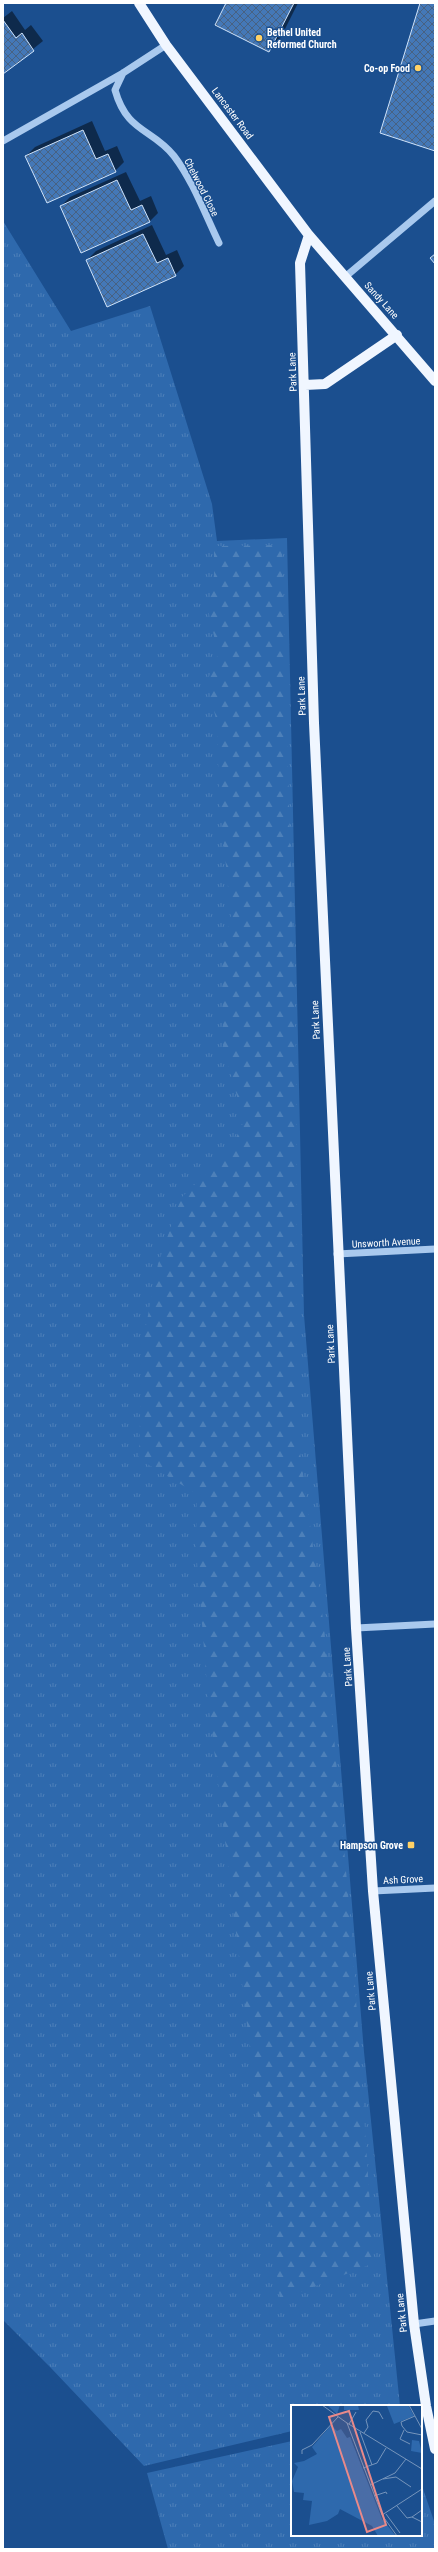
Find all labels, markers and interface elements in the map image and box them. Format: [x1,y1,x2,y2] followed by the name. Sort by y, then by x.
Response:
[267,27,337,50] place label: Bethel United Reformed Church
[254,33,264,43] marker: Bethel United Reformed Church
[364,63,410,74] place label: Co-op Food
[413,63,423,73] marker: Co-op Food
[210,85,255,141] street label: Lancaster Road
[182,156,221,218] street label: Chelwood Close
[362,280,401,321] street label: Sandy Lane
[286,352,299,392] street label: Park Lane
[295,676,308,716] street label: Park Lane
[309,1000,322,1040] street label: Park Lane
[351,1235,421,1250] street label: Unsworth Avenue
[324,1324,337,1364] street label: Park Lane
[341,1647,354,1687] street label: Park Lane
[340,1840,403,1851] place label: Hampson Grove
[406,1840,416,1850] marker: Hampson Grove
[383,1873,424,1886] street label: Ash Grove
[363,1971,378,2011] street label: Park Lane
[394,2293,409,2333] street label: Park Lane
[291,2405,422,2536] inset map

